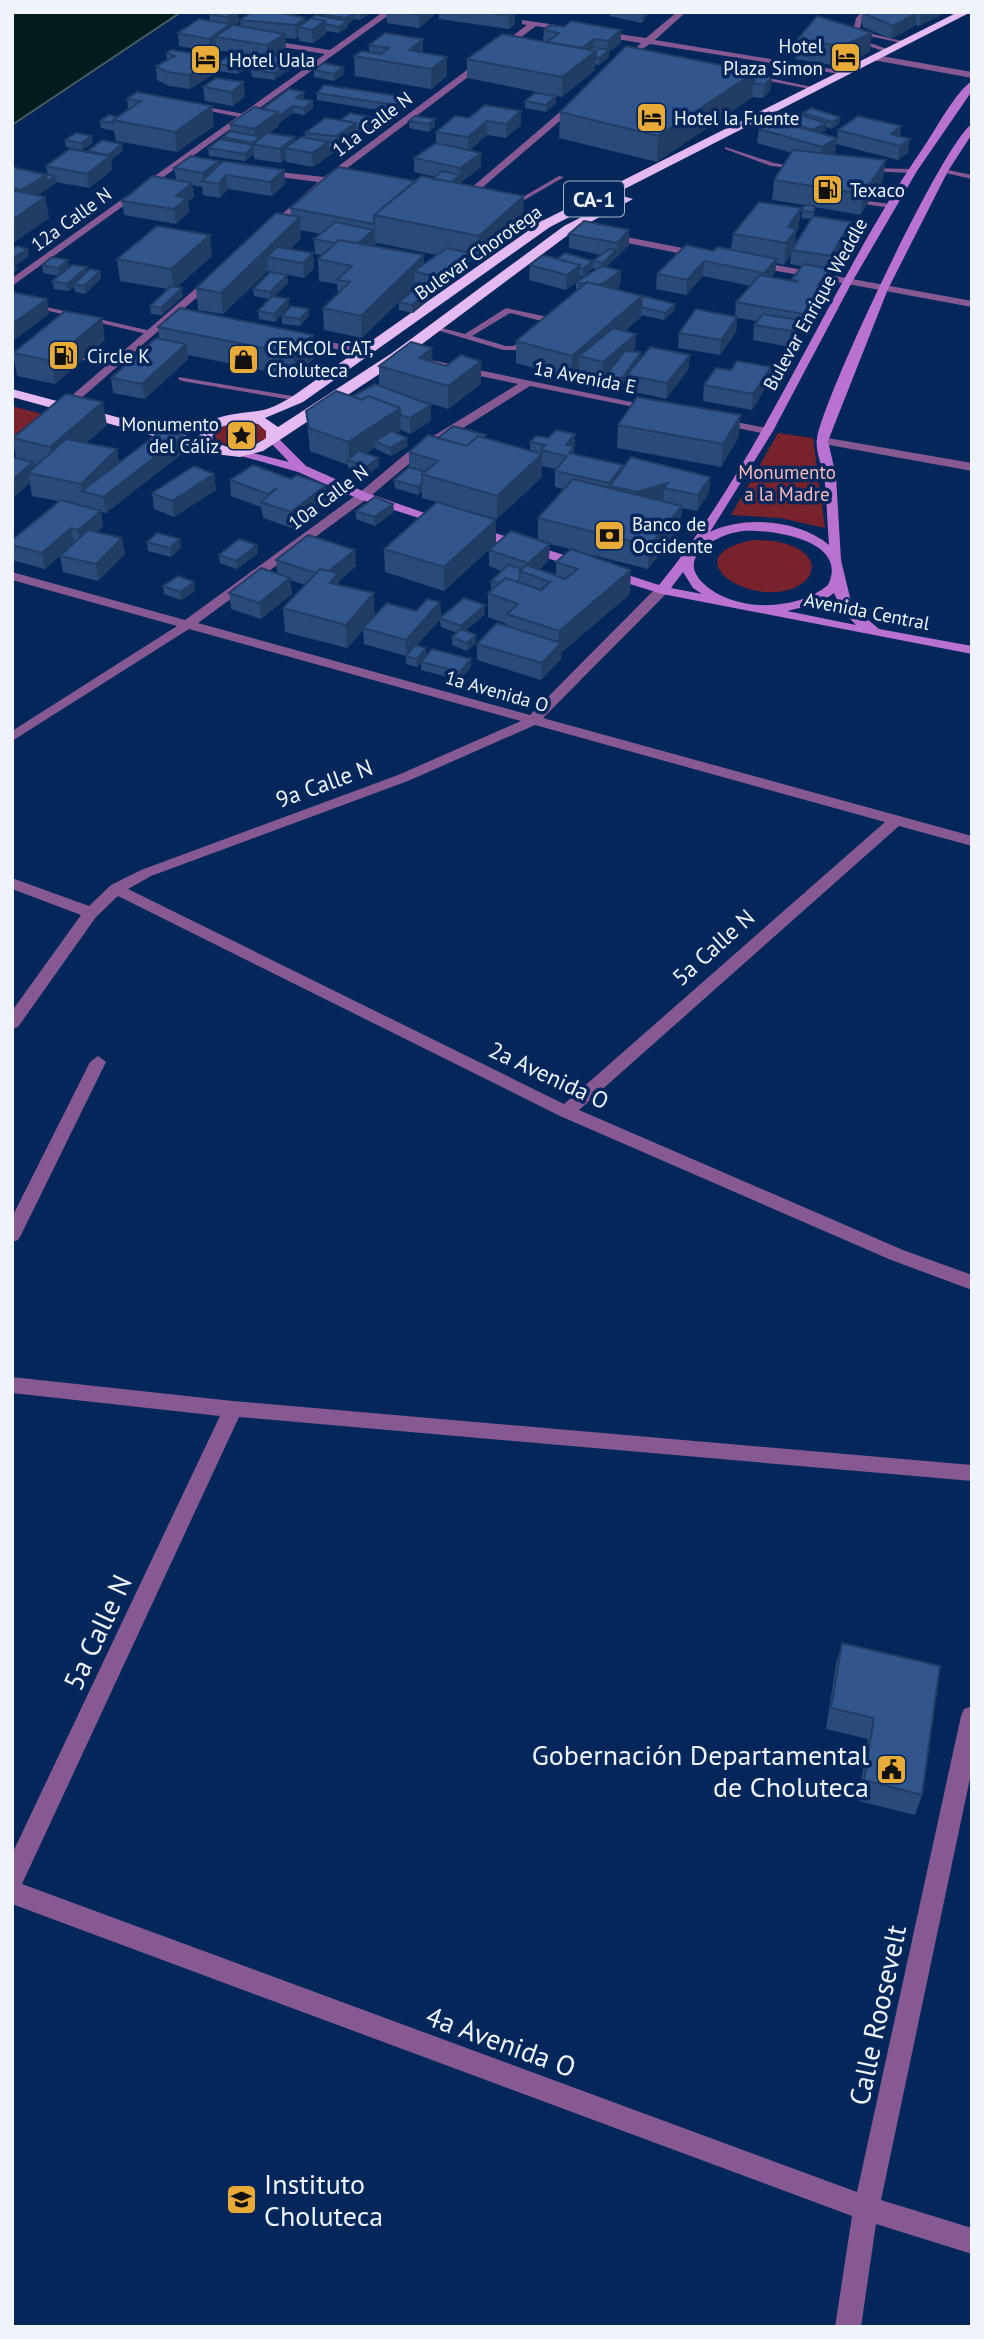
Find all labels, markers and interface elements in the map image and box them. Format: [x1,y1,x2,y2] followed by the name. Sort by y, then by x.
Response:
[723,34,823,80] place label: Hotel Plaza Simon
[829,40,863,74] hotel icon: Hotel Plaza Simon
[189,43,223,77] hotel icon: Hotel Uala
[229,48,315,72] place label: Hotel Uala
[327,86,417,162] street label: 11a Calle N
[634,101,668,135] hotel icon: Hotel la Fuente
[674,106,800,130] place label: Hotel la Fuente
[810,173,844,207] fuel station icon: Texaco
[850,178,905,202] place label: Texaco
[26,182,116,256] street label: 12a Calle N
[564,182,624,216] road number: CA-1
[410,199,546,305] street label: Bulevar Chorotega
[758,214,872,394] street label: Bulevar Enrique Weddle
[267,336,374,382] place label: CEMCOL CAT, Choluteca
[47,339,81,373] fuel station icon: Circle K
[227,342,261,376] shop icon: CEMCOL CAT, Choluteca
[87,344,150,368] place label: Circle K
[532,355,638,399] street label: 1a Avenida E
[121,412,219,458] place label: Monumento del Cáliz
[225,418,259,452] place icon: Monumento del Cáliz
[283,459,373,535] street label: 10a Calle N
[738,460,836,506] park label: Monumento a la Madre
[632,512,713,558] place label: Banco de Occidente
[592,518,626,552] bank icon: Banco de Occidente
[802,587,932,635] street label: Avenida Central
[443,665,551,717] street label: 1a Avenida O
[272,752,376,814] street label: 9a Calle N
[666,902,760,992] street label: 5a Calle N
[484,1035,614,1115] street label: 2a Avenida O
[54,1568,140,1696] street label: 5a Calle N
[532,1736,869,1805] place label: Gobernación Departamental de Choluteca
[875,1753,909,1787] public building icon: Gobernación Departamental de Choluteca
[840,1921,914,2108] street label: Calle Roosevelt
[421,1997,581,2085] street label: 4a Avenida O
[264,2165,383,2234] place label: Instituto Choluteca
[224,2182,258,2216] school or university icon: Instituto Choluteca

